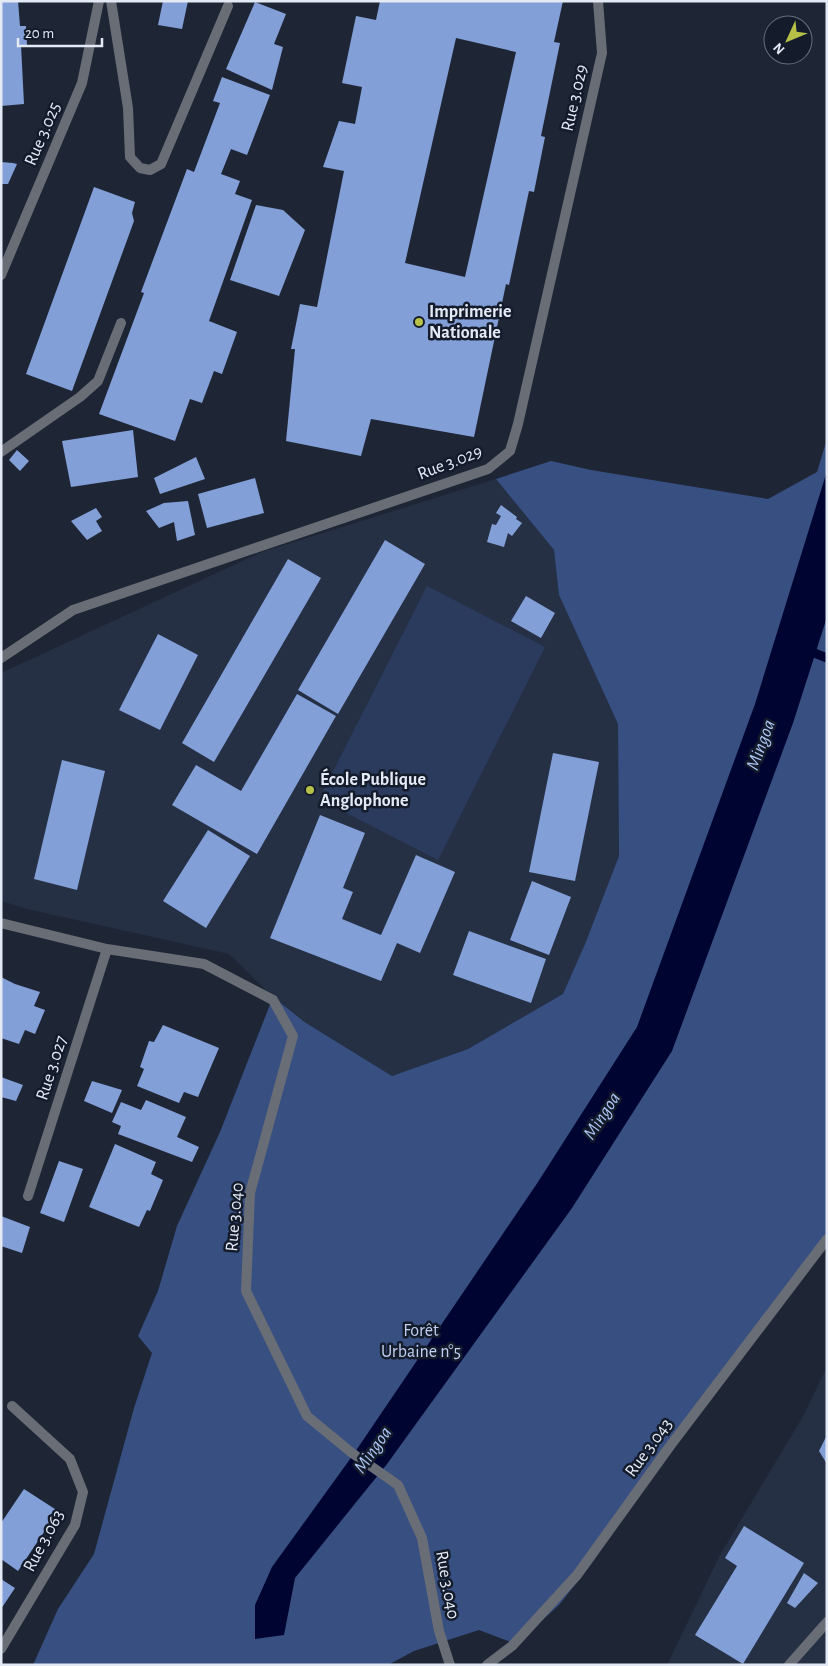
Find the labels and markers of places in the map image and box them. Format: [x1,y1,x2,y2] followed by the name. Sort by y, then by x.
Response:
[429,303,511,342] place label: Imprimerie Nationale
[413,316,425,328] marker: Imprimerie Nationale
[320,768,426,810] place label: École Publique Anglophone
[304,784,316,796] marker: École Publique Anglophone

